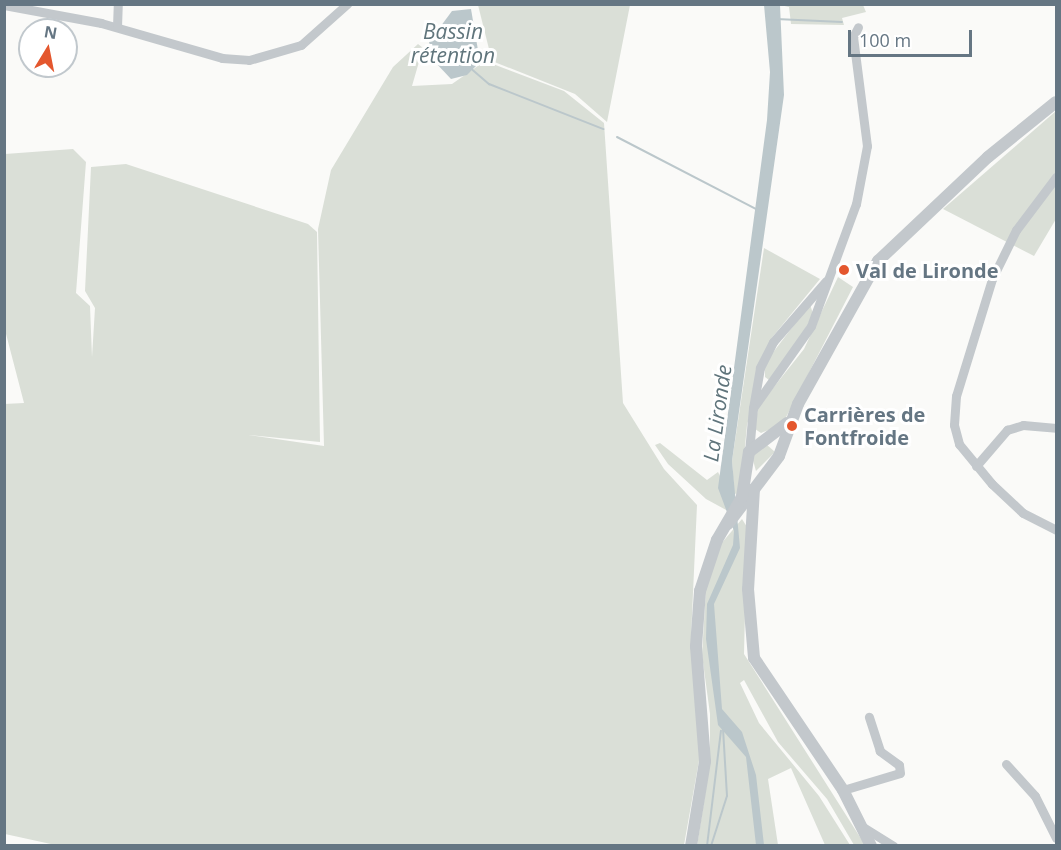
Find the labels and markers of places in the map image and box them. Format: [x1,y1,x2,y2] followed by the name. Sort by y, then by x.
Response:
[856,258,999,282] place label: Val de Lironde
[837,263,851,277] marker: Val de Lironde
[804,402,925,449] place label: Carrières de Fontfroide
[785,419,799,433] marker: Carrières de Fontfroide

